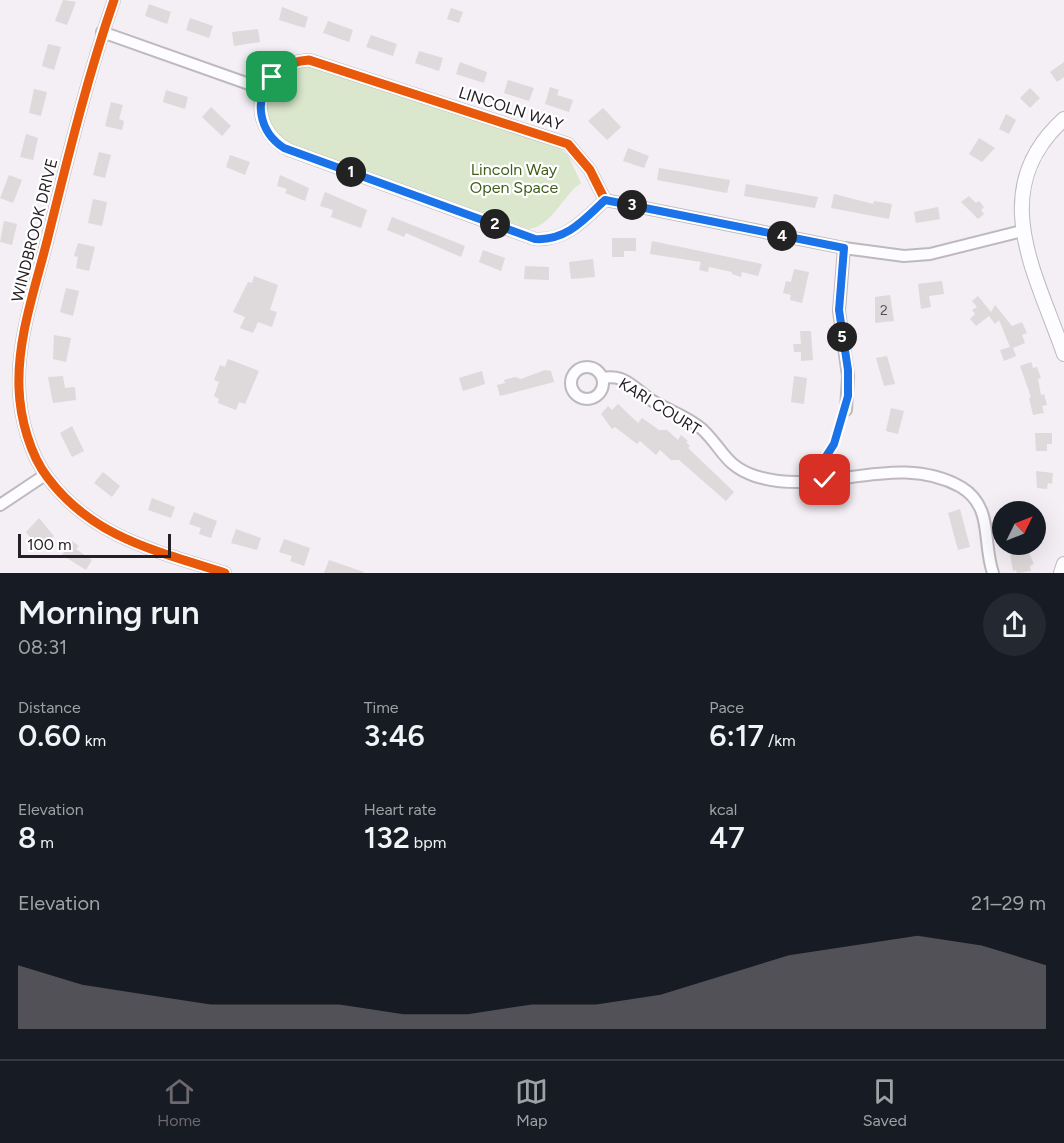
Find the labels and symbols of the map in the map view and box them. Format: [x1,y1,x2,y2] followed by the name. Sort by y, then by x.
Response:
[246,51,297,102] pin
[456,83,566,134] street label: LINCOLN WAY
[7,156,62,304] street label: WINDBROOK DRIVE
[336,157,366,187] pin: 1
[470,160,558,197] park label: Lincoln Way Open Space
[617,190,647,220] pin: 3
[480,209,510,239] pin: 2
[767,221,797,251] pin: 4
[880,302,888,319] house number: 2
[827,322,857,352] pin: 5
[615,374,704,439] street label: KARI COURT
[799,454,850,505] pin
[992,501,1046,555] north arrow
[18,531,171,558] scale bar

